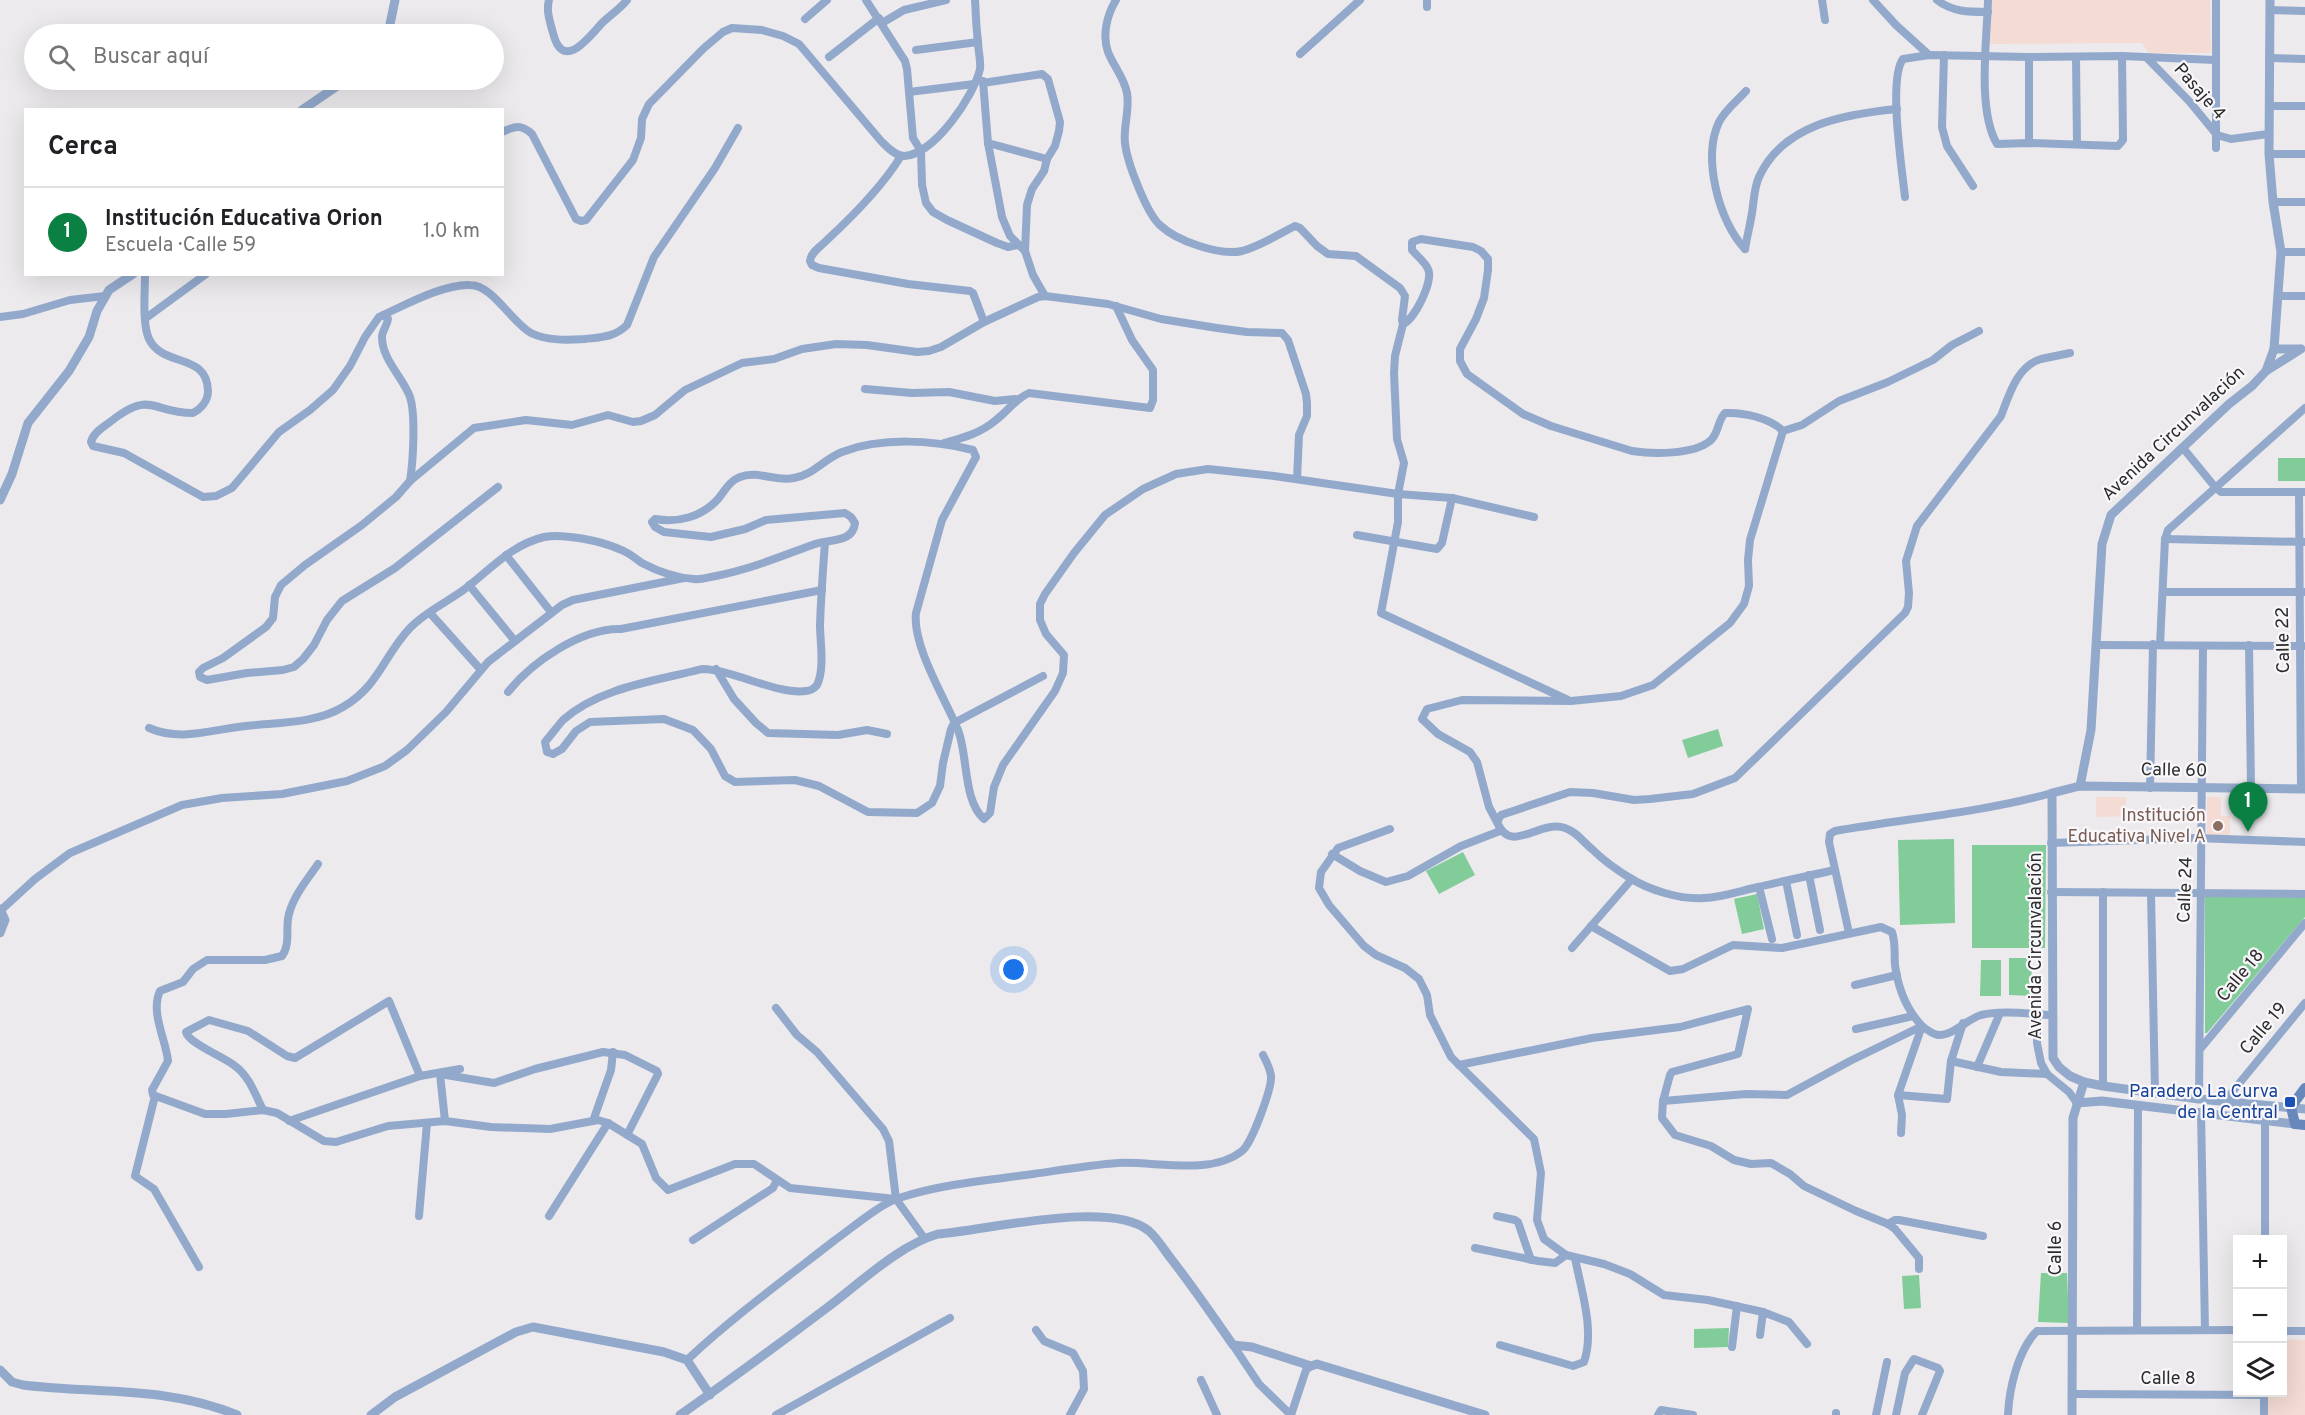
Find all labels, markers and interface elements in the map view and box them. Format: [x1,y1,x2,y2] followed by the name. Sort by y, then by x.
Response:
[24,24,504,90] search box
[45,41,78,74] icon: search
[93,44,209,71] text: Buscar aquí
[2168,59,2230,125] street label: Pasaje 4
[48,131,118,164] text: Cerca
[105,206,383,233] text: Institución Educativa Orion
[64,219,72,245] text: 1
[423,219,480,245] text: 1.0 km
[105,233,256,259] text: Escuela · Calle 59
[2098,362,2250,506] street label: Avenida Circunvalación
[2272,607,2296,673] street label: Calle 22
[2140,759,2208,783] street label: Calle 60
[2228,782,2268,832] pin: 1
[2068,805,2206,849] place label: Institución Educativa Nivel A
[2211,819,2225,833] marker: Institución Educativa Nivel A
[2025,852,2048,1040] street label: Avenida Circunvalación
[2173,856,2199,924] street label: Calle 24
[2212,945,2270,1007] street label: Calle 18
[999,955,1028,984] your location
[2235,998,2293,1060] street label: Calle 19
[2129,1081,2278,1125] place label: Paradero La Curva de la Central
[2283,1095,2297,1109] marker: Paradero La Curva de la Central
[2045,1220,2068,1276] street label: Calle 6
[2233,1235,2287,1397] map controls
[2233,1235,2287,1289] button: +
[2233,1289,2287,1343] button: −
[2233,1343,2287,1397] button: layers
[2140,1368,2196,1391] street label: Calle 8

